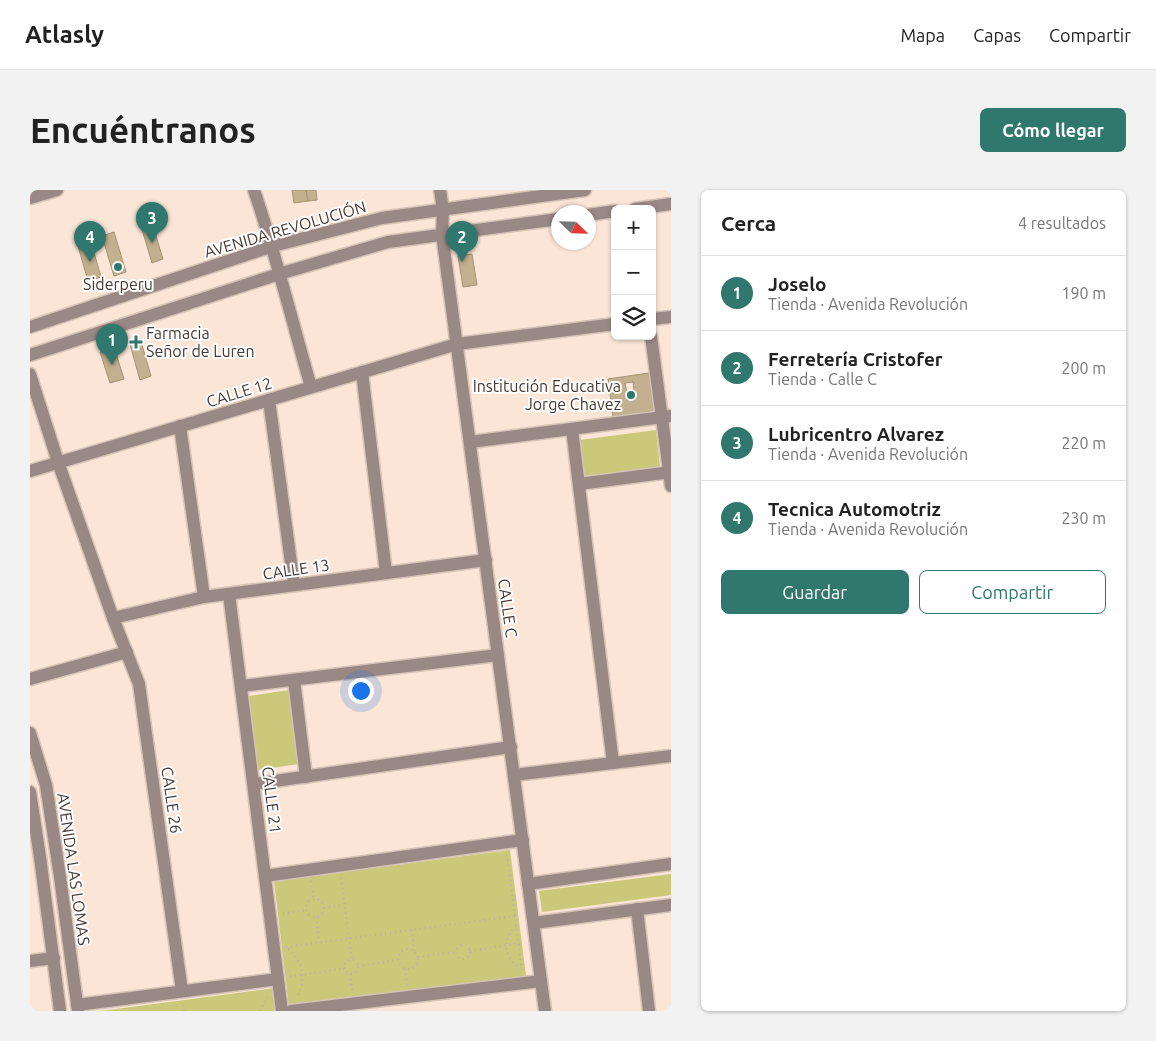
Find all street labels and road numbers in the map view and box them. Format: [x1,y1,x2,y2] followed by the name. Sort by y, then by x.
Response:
[202,196,368,261] street label: AVENIDA REVOLUCIÓN
[204,374,274,410] street label: CALLE 12
[261,555,331,583] street label: CALLE 13
[495,577,521,639] street label: CALLE C
[158,765,186,835] street label: CALLE 26
[259,765,285,835] street label: CALLE 21
[54,792,94,946] street label: AVENIDA LAS LOMAS

